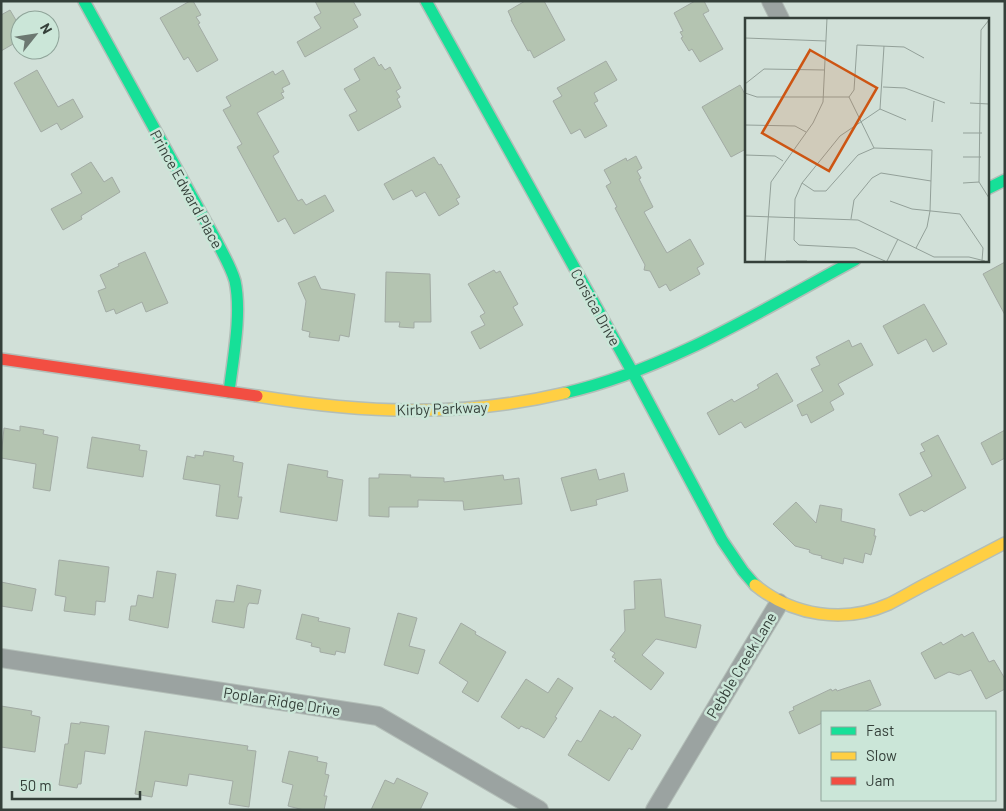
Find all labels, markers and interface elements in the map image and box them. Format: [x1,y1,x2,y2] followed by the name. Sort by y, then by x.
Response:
[10,10,60,60] north arrow
[745,18,988,261] inset map
[37,20,56,37] text: N
[147,127,227,251] street label: Prince Edward Place
[567,265,625,349] street label: Corsica Drive
[396,397,488,419] street label: Kirby Parkway
[702,609,780,721] street label: Pebble Creek Lane
[222,683,342,719] street label: Poplar Ridge Drive
[821,711,996,801] legend
[866,721,894,739] text: Fast
[866,746,897,764] text: Slow
[12,768,140,800] scale bar
[866,771,895,789] text: Jam
[20,776,52,794] text: 50 m

